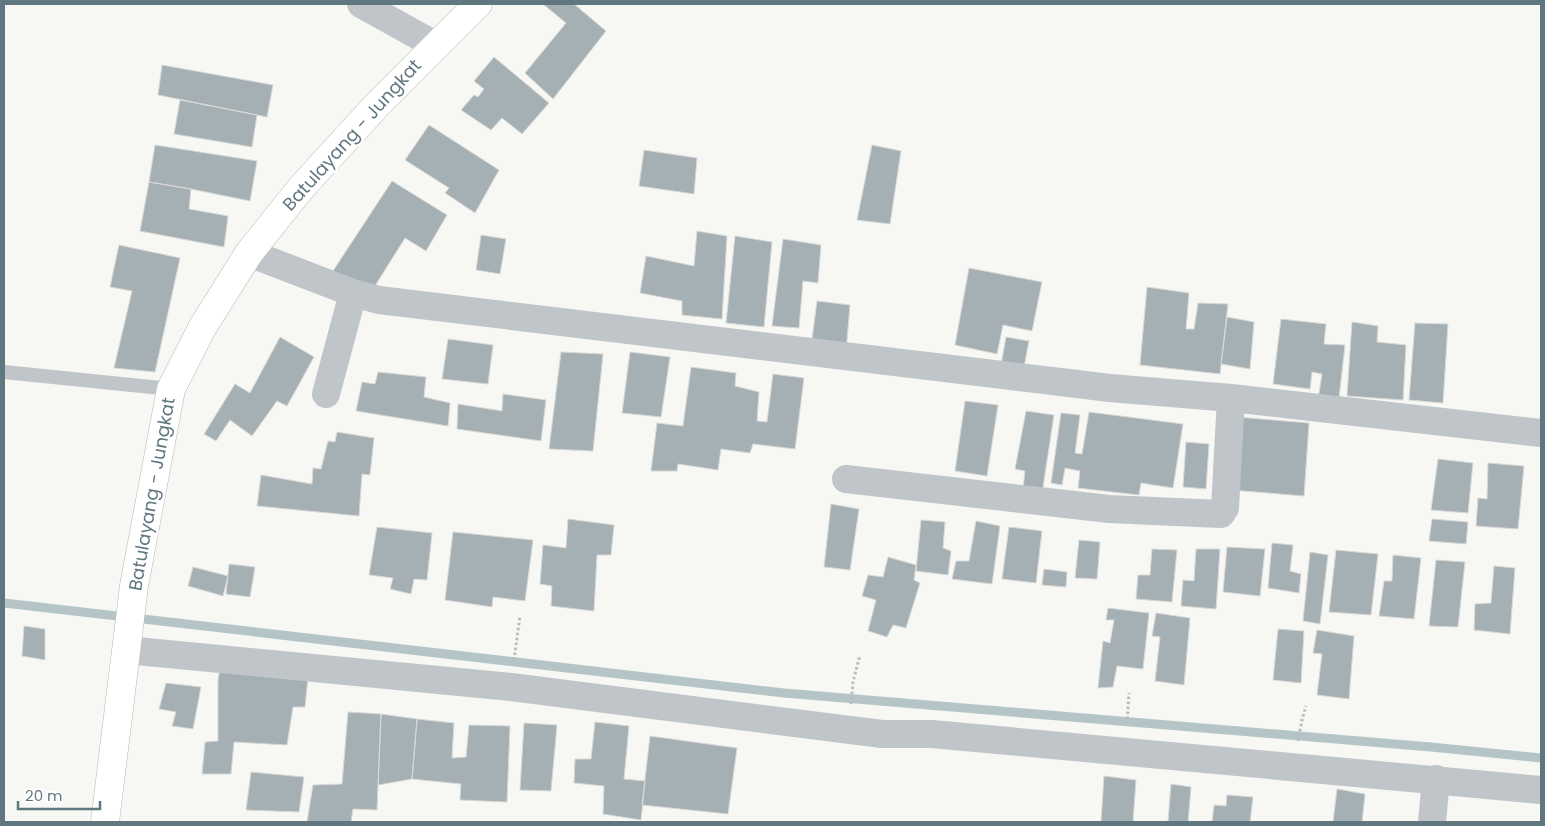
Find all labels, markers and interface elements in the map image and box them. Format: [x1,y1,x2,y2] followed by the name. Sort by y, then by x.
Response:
[277,53,427,216] street label: Batulayang - Jungkat
[122,395,181,593] street label: Batulayang - Jungkat
[18,778,100,810] scale bar
[25,785,63,806] text: 20 m

